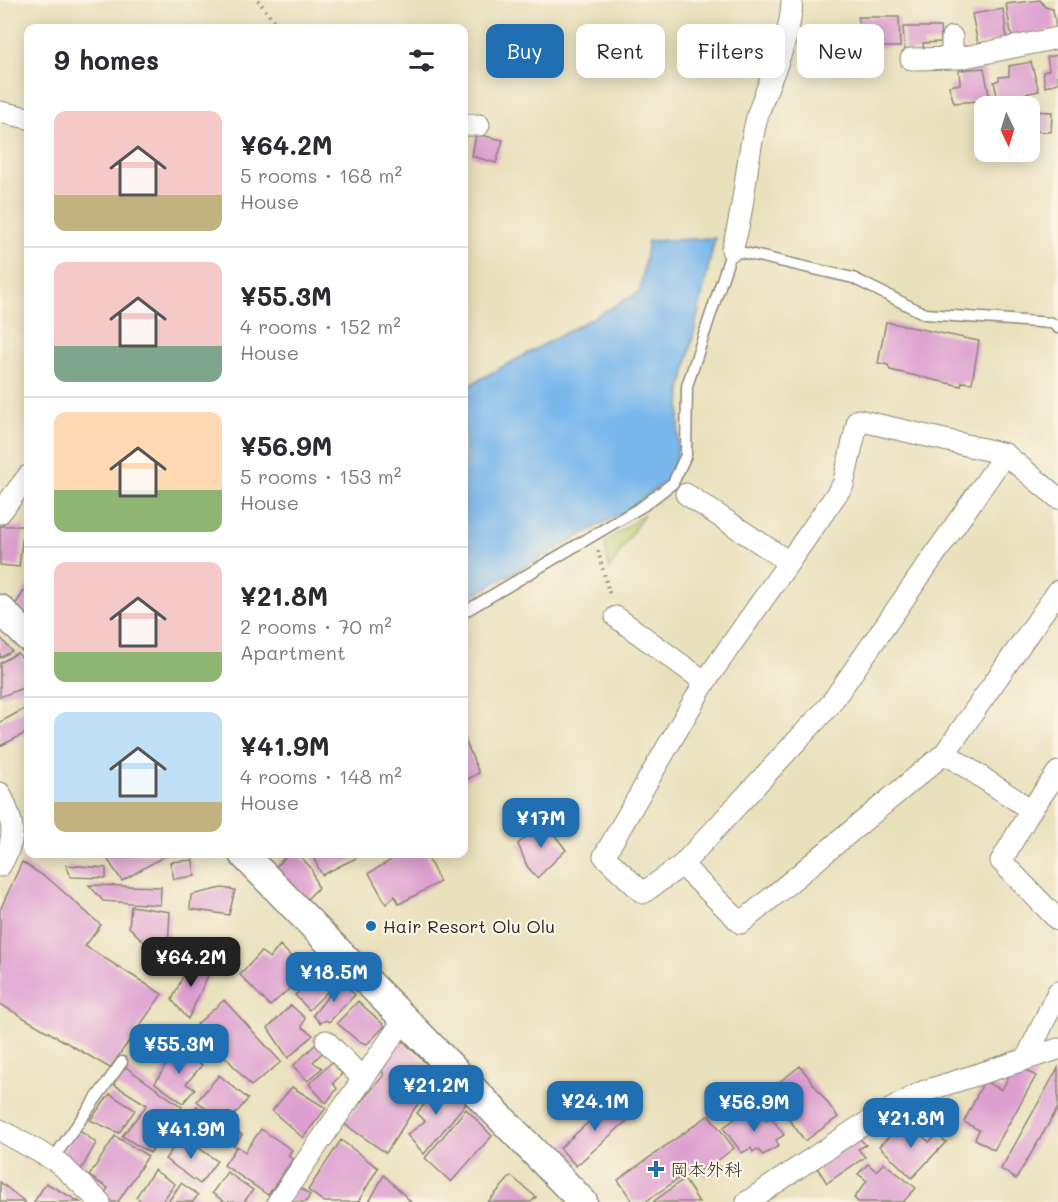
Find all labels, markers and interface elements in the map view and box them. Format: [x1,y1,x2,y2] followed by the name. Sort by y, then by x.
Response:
[486,24,564,78] chip: Buy
[576,24,665,78] chip: Rent
[677,24,785,78] chip: Filters
[797,24,884,78] chip: New
[54,43,159,77] text: 9 homes
[405,44,438,77] icon: filters
[974,96,1040,162] north arrow
[974,96,1040,162] map controls
[240,128,333,162] text: ¥64.2M
[102,135,174,207] icon: home
[240,162,402,188] text: 5 rooms · 168 m²
[240,188,299,214] text: House
[240,279,332,313] text: ¥55.3M
[102,286,174,358] icon: home
[240,313,401,339] text: 4 rooms · 152 m²
[240,339,299,365] text: House
[240,429,333,463] text: ¥56.9M
[102,436,174,508] icon: home
[240,463,401,489] text: 5 rooms · 153 m²
[240,489,299,515] text: House
[240,579,328,613] text: ¥21.8M
[102,586,174,658] icon: home
[240,613,392,639] text: 2 rooms · 70 m²
[240,639,346,665] text: Apartment
[240,729,330,763] text: ¥41.9M
[102,736,174,808] icon: home
[240,763,402,789] text: 4 rooms · 148 m²
[240,789,299,815] text: House
[505,798,577,849] pin: ¥17M
[516,804,566,830] text: ¥17M
[383,914,555,938] place label: Hair Resort Olu Olu
[364,919,378,933] marker: Hair Resort Olu Olu
[142,937,240,988] pin: ¥64.2M
[155,943,227,969] text: ¥64.2M
[285,952,383,1003] pin: ¥18.5M
[300,958,368,984] text: ¥18.5M
[130,1024,228,1075] pin: ¥55.3M
[144,1030,214,1056] text: ¥55.3M
[387,1065,485,1116] pin: ¥21.2M
[403,1071,469,1097] text: ¥21.2M
[546,1081,644,1132] pin: ¥24.1M
[705,1082,803,1133] pin: ¥56.9M
[561,1087,629,1113] text: ¥24.1M
[718,1088,790,1114] text: ¥56.9M
[862,1098,960,1149] pin: ¥21.8M
[877,1104,945,1130] text: ¥21.8M
[142,1109,240,1160] pin: ¥41.9M
[157,1115,226,1141] text: ¥41.9M
[670,1157,742,1181] place label: 岡本外科
[647,1160,665,1178] marker: 岡本外科

